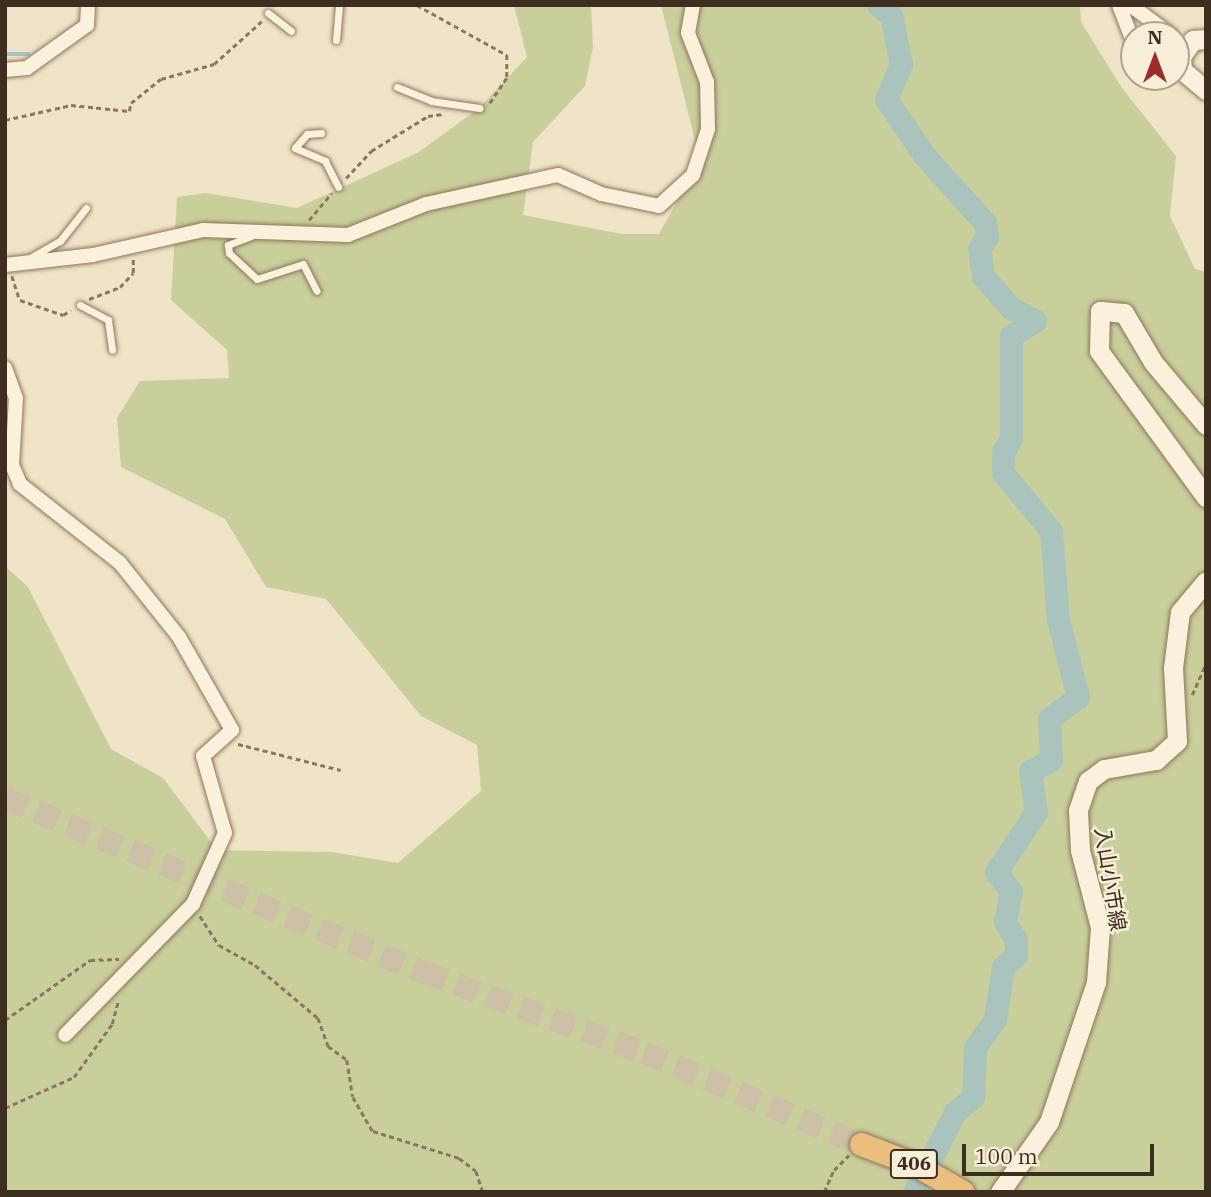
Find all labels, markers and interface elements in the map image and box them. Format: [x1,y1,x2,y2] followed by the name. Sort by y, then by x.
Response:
[1120,21,1190,91] north arrow
[1147,25,1163,49] text: N
[1090,825,1132,933] street label: 入山小市線
[966,1130,1158,1174] scale bar
[975,1142,1038,1170] text: 100 m
[890,1148,939,1180] road number: 406

